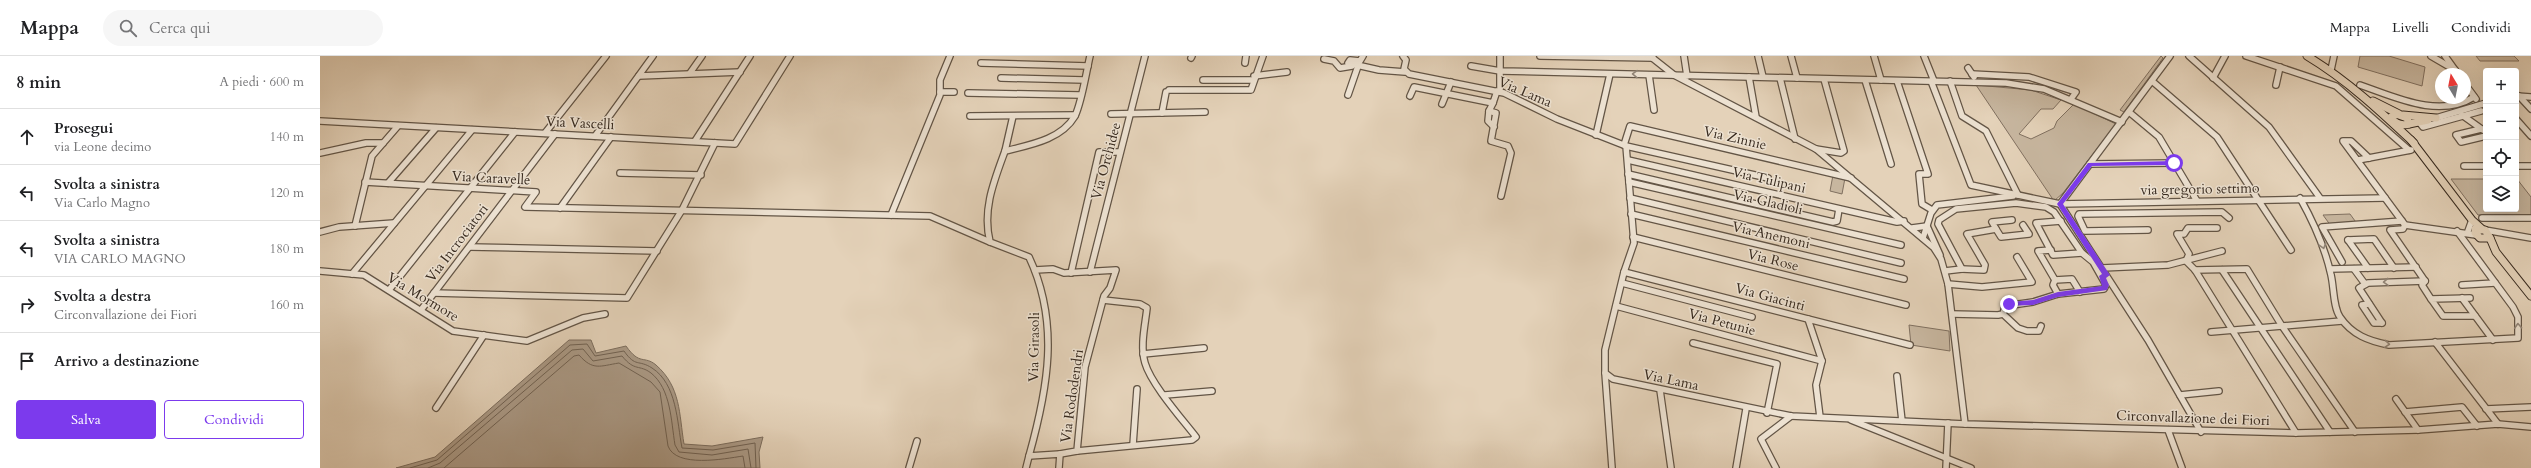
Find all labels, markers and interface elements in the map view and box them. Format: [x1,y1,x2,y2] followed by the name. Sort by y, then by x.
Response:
[103,10,383,46] search box
[20,15,79,41] text: Mappa
[117,17,139,39] icon: search
[149,18,211,38] text: Cerca qui
[2330,18,2370,37] text: Mappa
[2392,18,2429,37] text: Livelli
[2451,18,2511,37] text: Condividi
[2435,68,2471,104] north arrow
[2483,68,2519,212] map controls
[2483,68,2519,104] button: +
[1632,70,1638,79] one-way arrow
[16,71,61,94] text: 8 min
[1495,72,1555,112] street label: Via Lama
[219,73,304,91] text: A piedi · 600 m
[2483,104,2519,140] button: −
[545,112,615,134] street label: Via Vascelli
[54,118,113,138] text: Prosegui
[1087,120,1125,202] street label: Via Orchidee
[1702,122,1768,154] street label: Via Zinnie
[16,126,38,148] icon: ahead
[270,128,304,146] text: 140 m
[54,138,151,156] text: via Leone decimo
[2483,140,2519,176] button: locate
[2165,154,2183,172] route start
[1730,162,1808,198] street label: Via Tulipani
[451,166,531,190] street label: Via Caravelle
[54,174,160,194] text: Svolta a sinistra
[2483,176,2519,212] button: layers
[2140,178,2260,200] street label: via gregorio settimo
[16,182,38,204] icon: left
[270,184,304,202] text: 120 m
[1731,185,1805,219] street label: Via Gladioli
[54,194,150,212] text: Via Carlo Magno
[421,200,493,286] street label: Via Incrociatori
[1730,217,1812,253] street label: Via Anemoni
[54,230,160,250] text: Svolta a sinistra
[16,238,38,260] icon: left
[270,240,304,258] text: 180 m
[2318,242,2327,249] one-way arrow
[1745,244,1801,276] street label: Via Rose
[54,250,186,268] text: VIA CARLO MAGNO
[383,268,463,326] street label: Via Mormore
[2383,278,2389,287] one-way arrow
[1733,279,1807,315] street label: Via Giacinti
[54,286,151,306] text: Svolta a destra
[16,294,38,316] icon: right
[2000,295,2018,313] route end
[270,296,304,314] text: 160 m
[1686,304,1758,340] street label: Via Petunie
[54,306,197,324] text: Circonvallazione dei Fiori
[1024,312,1044,382] street label: Via Girasoli
[2514,323,2523,329] one-way arrow
[2384,339,2390,348] one-way arrow
[1056,348,1088,444] street label: Via Rododendri
[16,350,38,372] icon: arrive
[54,351,200,371] text: Arrivo a destinazione
[1641,365,1701,395] street label: Via Lama
[16,400,156,439] button: Salva
[164,400,304,439] button: Condividi
[2116,406,2270,430] street label: Circonvallazione dei Fiori

